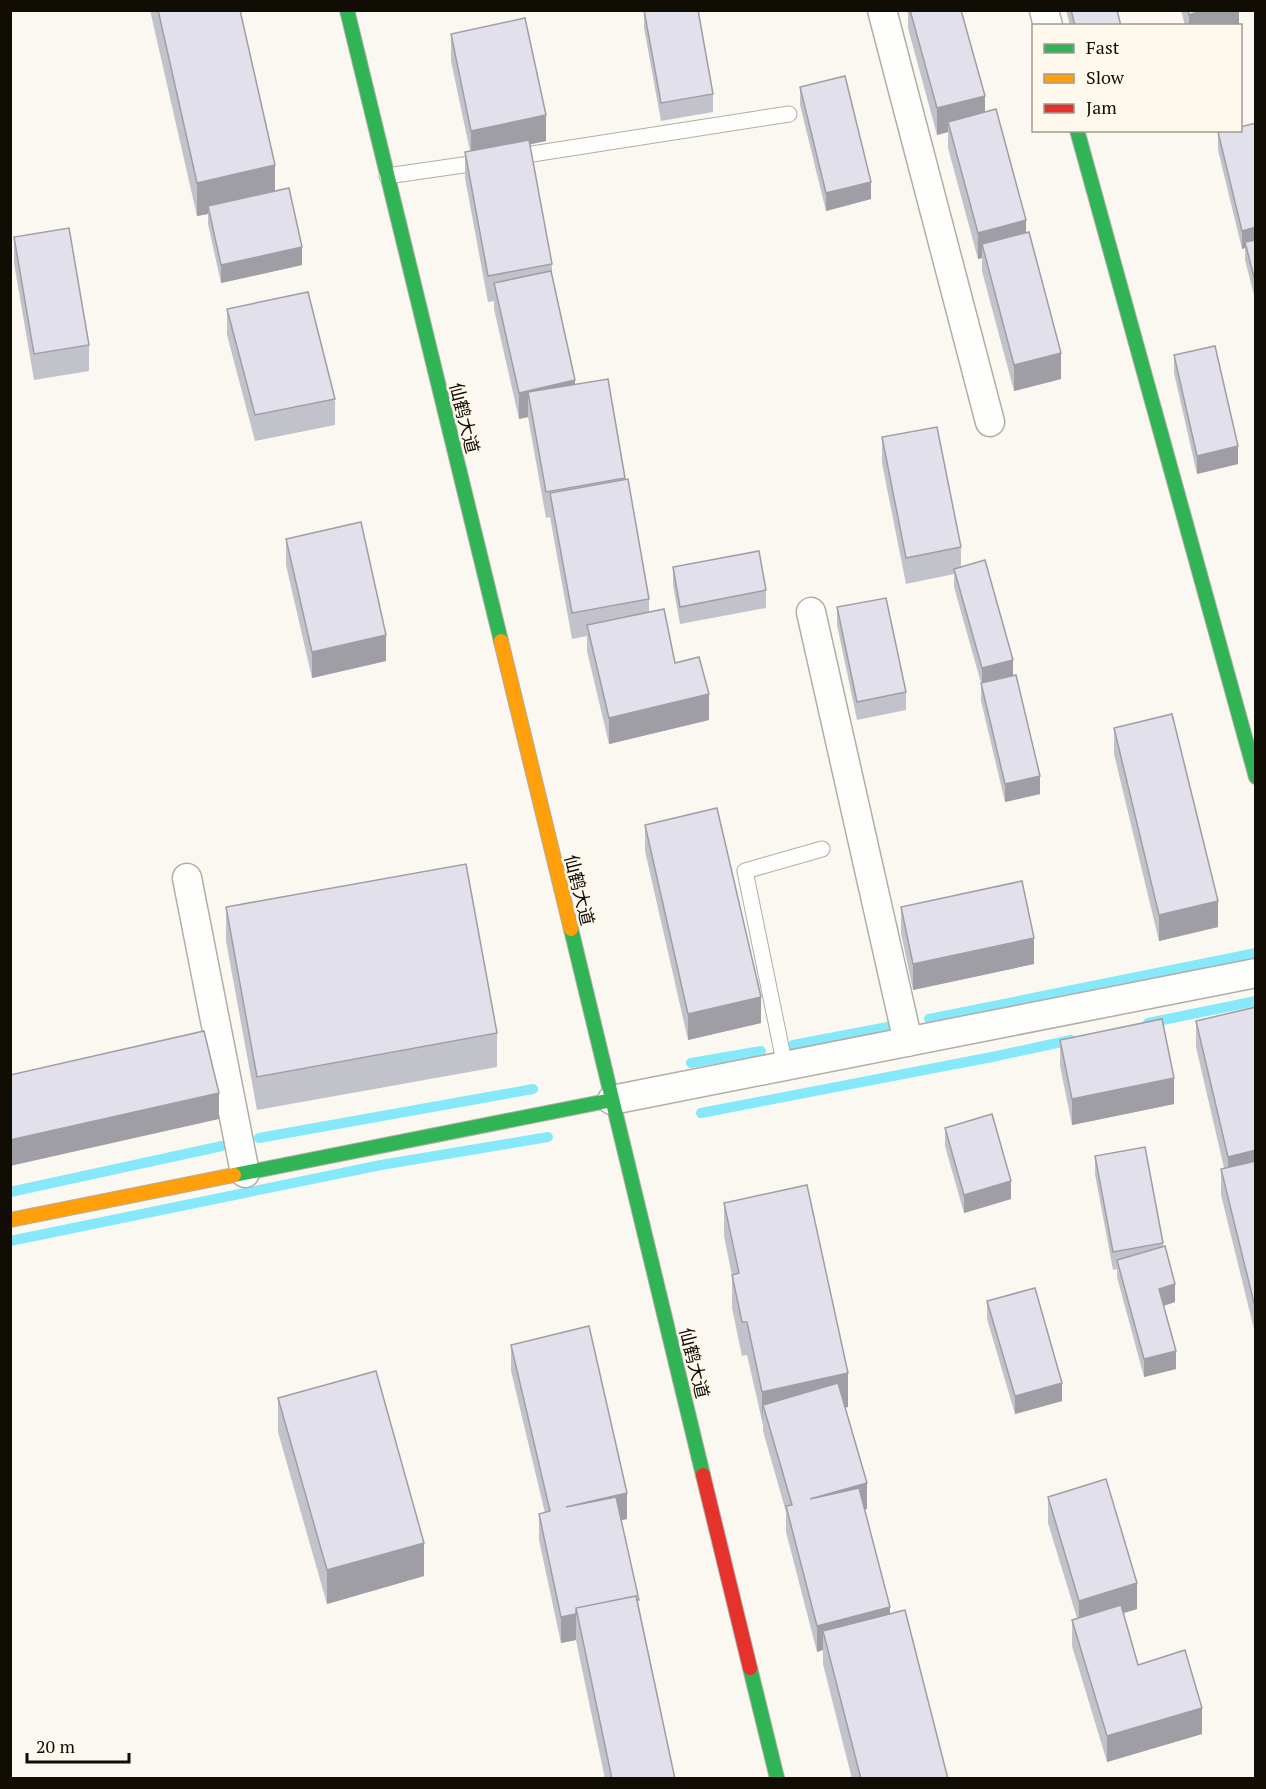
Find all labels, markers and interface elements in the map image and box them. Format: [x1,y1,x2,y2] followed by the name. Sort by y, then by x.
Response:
[1032,24,1242,132] legend
[1086,35,1120,59] text: Fast
[1086,65,1125,89] text: Slow
[1086,95,1117,119] text: Jam
[445,380,485,456] street label: 仙鹤大道
[560,852,600,928] street label: 仙鹤大道
[675,1325,715,1401] street label: 仙鹤大道
[27,1726,129,1764] scale bar
[36,1734,76,1758] text: 20 m

